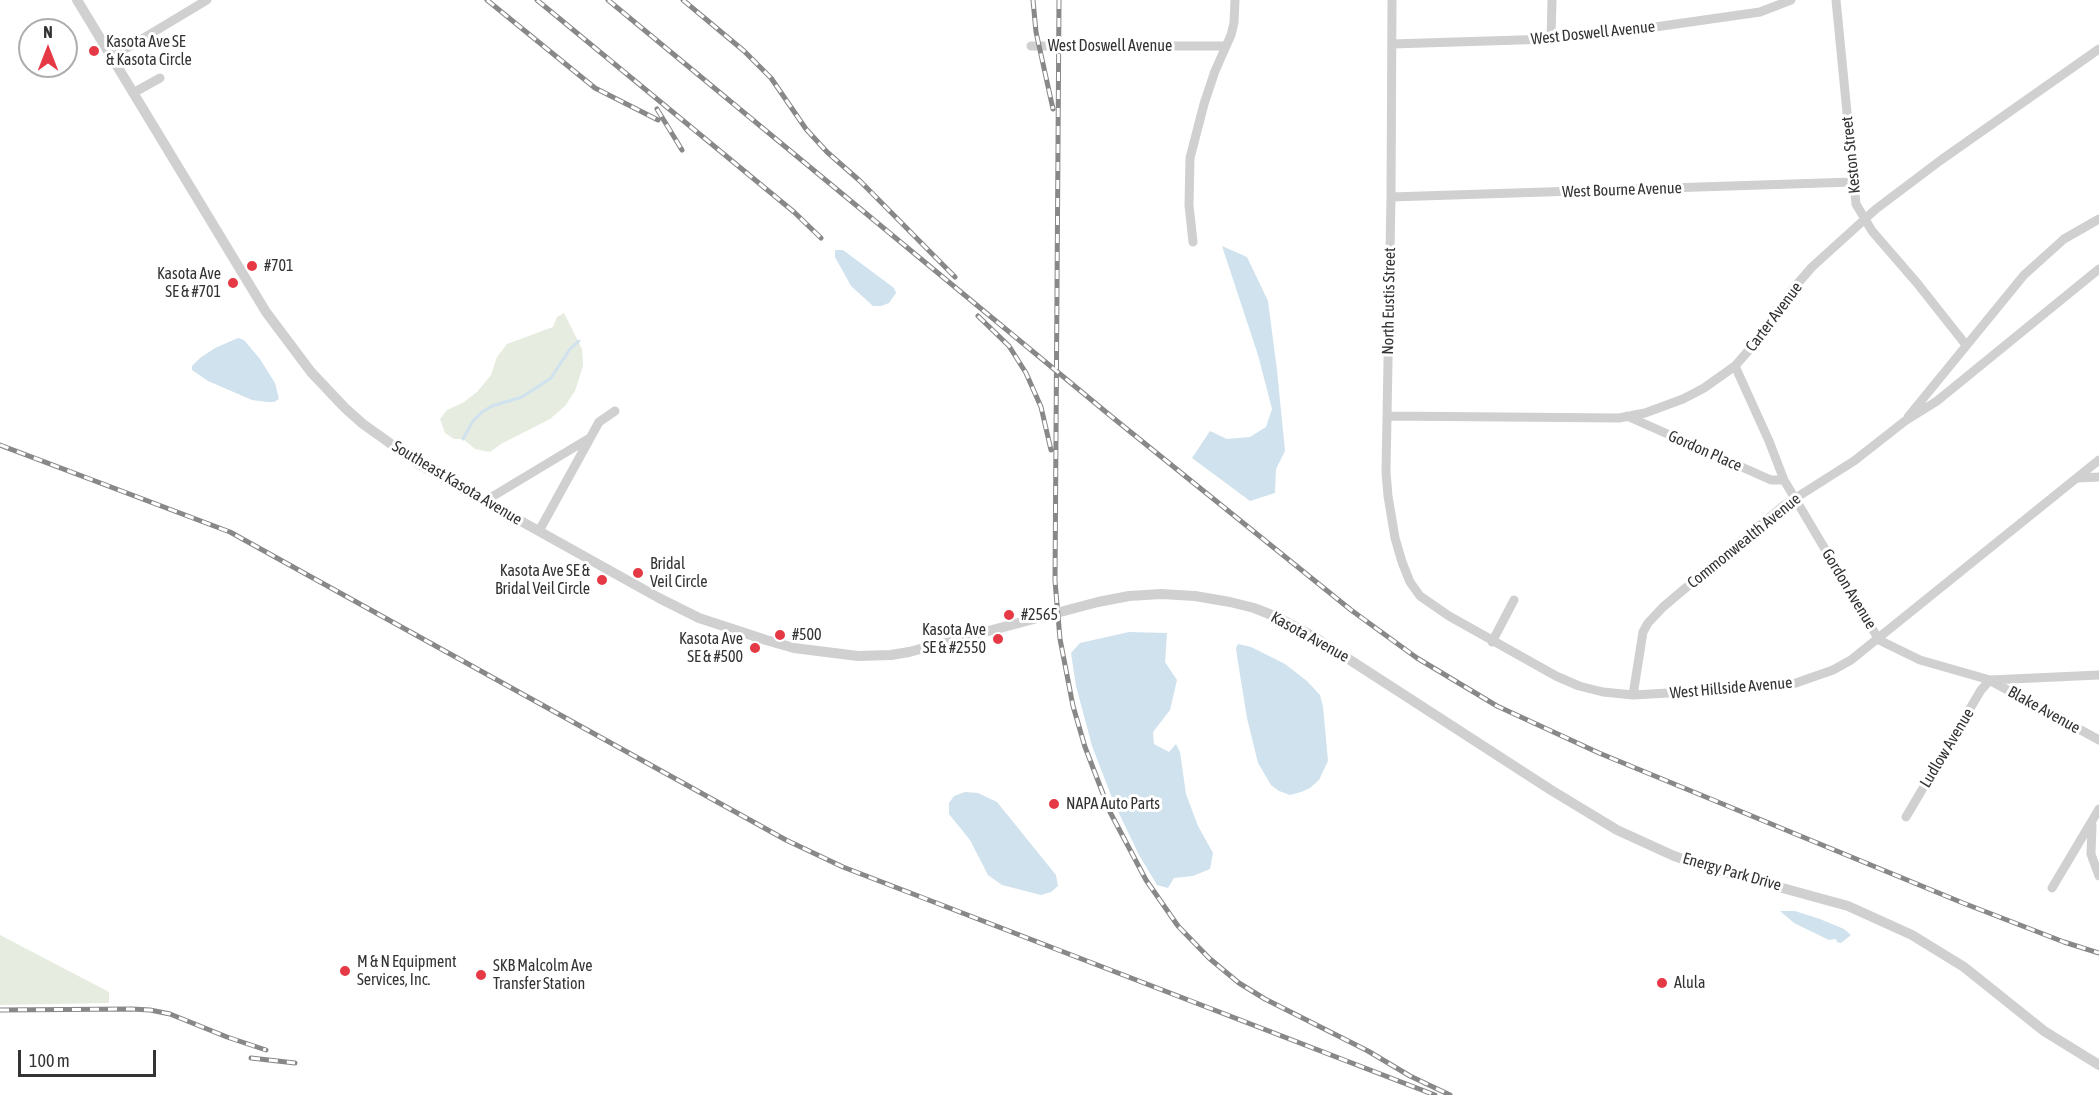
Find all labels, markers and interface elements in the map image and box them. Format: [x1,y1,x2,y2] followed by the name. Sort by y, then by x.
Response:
[1530,17,1656,49] street label: West Doswell Avenue
[18,18,78,78] north arrow
[43,23,53,41] text: N
[106,32,192,70] place label: Kasota Ave SE & Kasota Circle
[1048,36,1172,56] street label: West Doswell Avenue
[87,44,101,58] marker: Kasota Ave SE & Kasota Circle
[1837,115,1865,195] street label: Keston Street
[1562,178,1682,202] street label: West Bourne Avenue
[1378,247,1400,355] street label: North Eustis Street
[264,256,294,276] place label: #701
[245,259,259,273] marker: #701
[157,264,221,302] place label: Kasota Ave SE & #701
[226,276,240,290] marker: Kasota Ave SE & #701
[1742,278,1806,356] street label: Carter Avenue
[1665,426,1745,476] street label: Gordon Place
[389,437,525,529] street label: Southeast Kasota Avenue
[1683,489,1805,593] street label: Commonwealth Avenue
[1818,545,1880,633] street label: Gordon Avenue
[650,554,708,592] place label: Bridal Veil Circle
[495,561,590,599] place label: Kasota Ave SE & Bridal Veil Circle
[631,566,645,580] marker: Bridal Veil Circle
[595,573,609,587] marker: Kasota Ave SE & Bridal Veil Circle
[1021,605,1058,625] place label: #2565
[1002,608,1016,622] marker: #2565
[1267,608,1353,666] street label: Kasota Avenue
[922,620,986,658] place label: Kasota Ave SE & #2550
[792,625,822,645] place label: #500
[773,628,787,642] marker: #500
[679,629,743,667] place label: Kasota Ave SE & #500
[991,632,1005,646] marker: Kasota Ave SE & #2550
[748,641,762,655] marker: Kasota Ave SE & #500
[1669,673,1793,703] street label: West Hillside Avenue
[2004,682,2084,738] street label: Blake Avenue
[1916,705,1978,791] street label: Ludlow Avenue
[1066,794,1160,814] place label: NAPA Auto Parts
[1047,797,1061,811] marker: NAPA Auto Parts
[1680,849,1784,895] street label: Energy Park Drive
[357,952,457,990] place label: M & N Equipment Services, Inc.
[493,956,593,994] place label: SKB Malcolm Ave Transfer Station
[338,964,352,978] marker: M & N Equipment Services, Inc.
[474,968,488,982] marker: SKB Malcolm Ave Transfer Station
[1674,973,1705,993] place label: Alula
[1655,976,1669,990] marker: Alula
[21,1038,159,1076] scale bar
[29,1050,70,1071] text: 100 m

